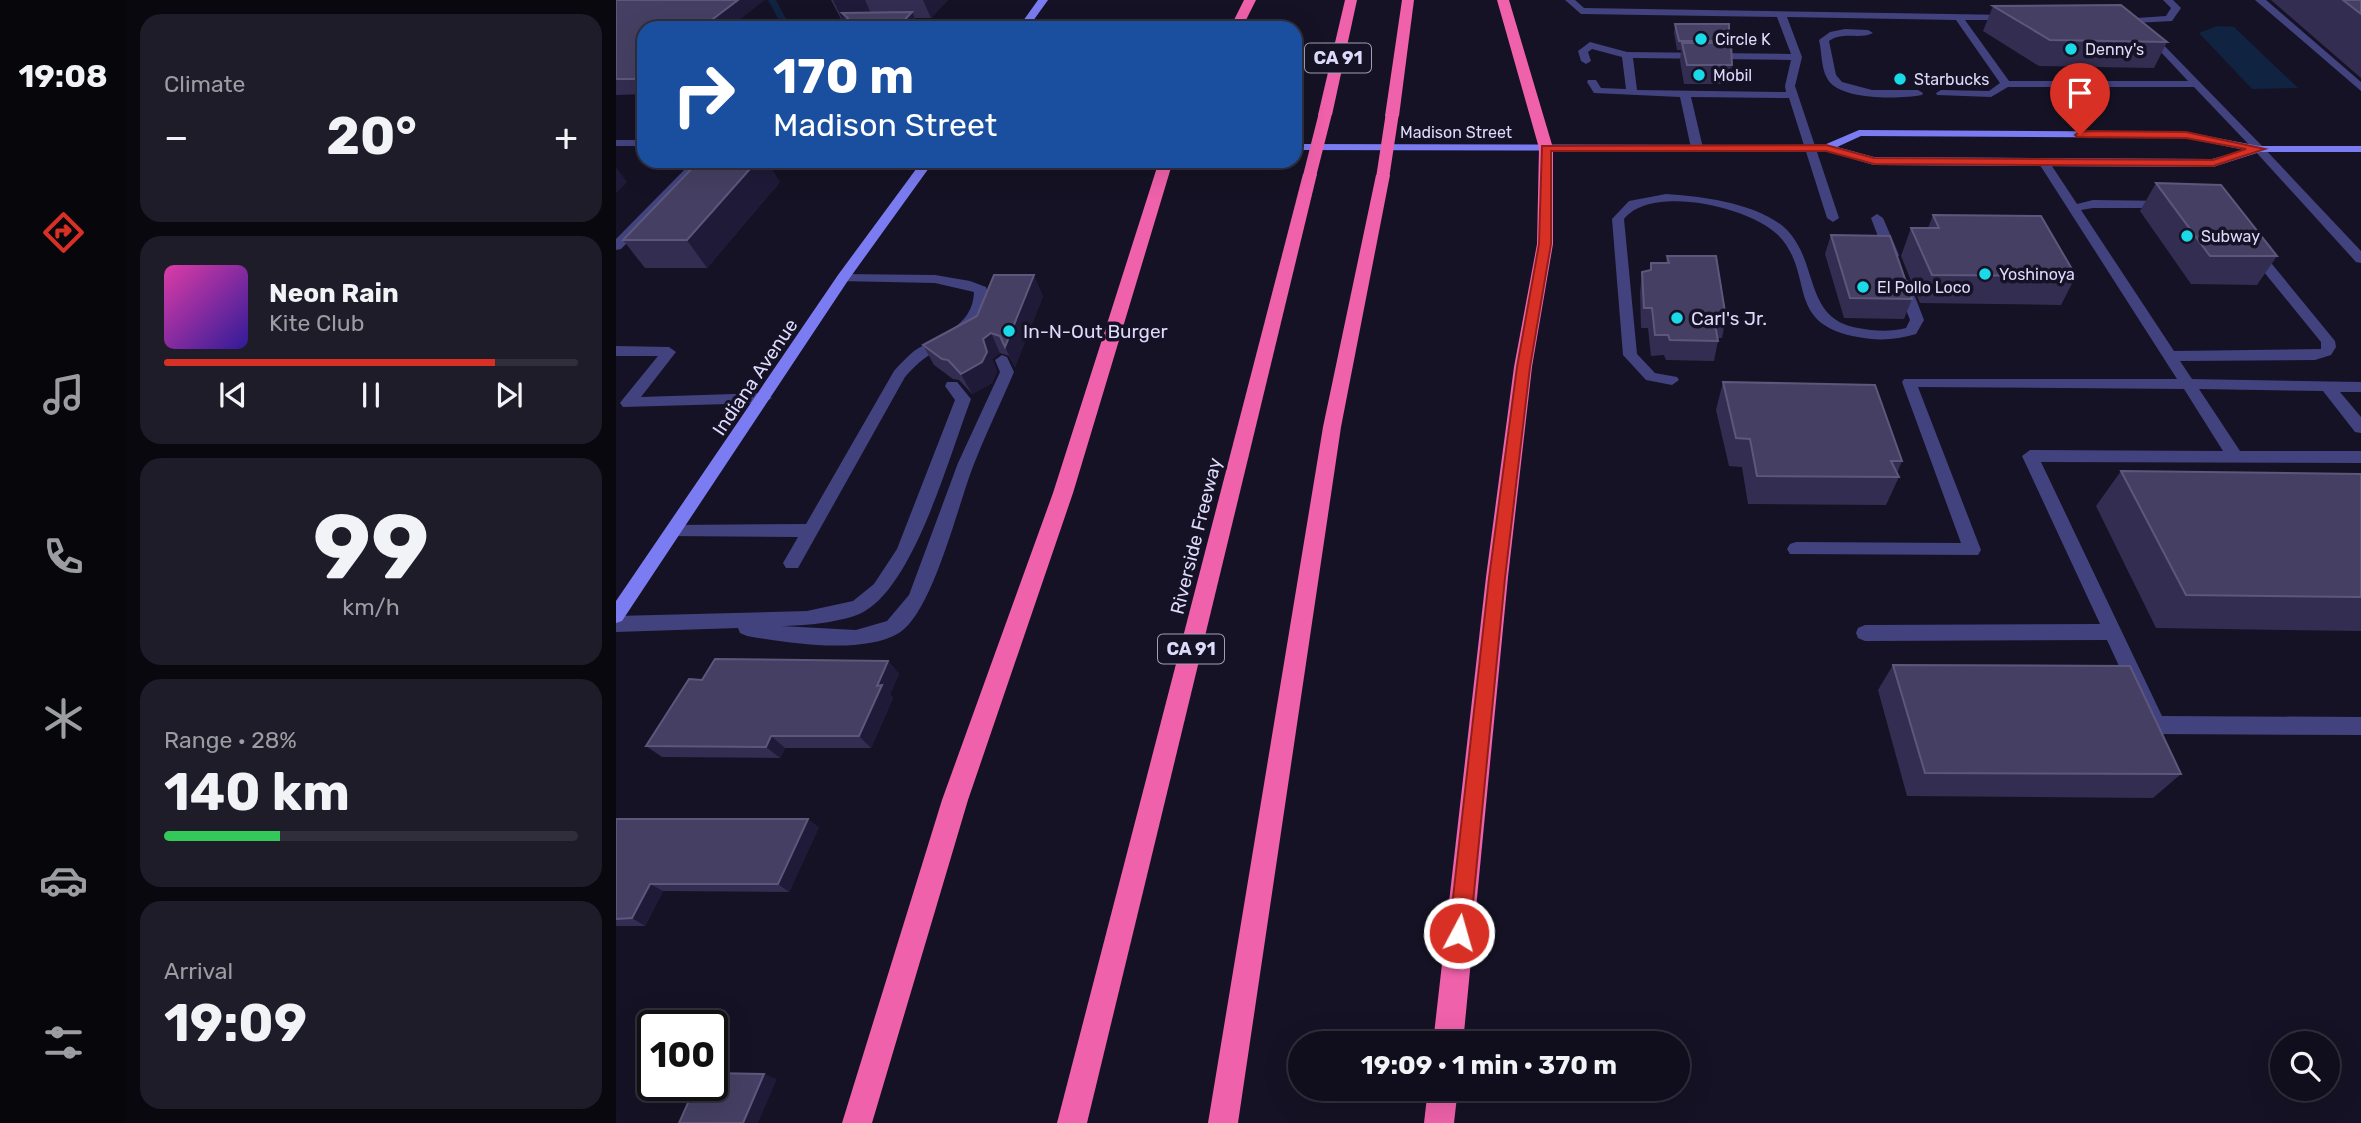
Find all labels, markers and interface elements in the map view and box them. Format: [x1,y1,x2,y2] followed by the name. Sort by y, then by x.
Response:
[1715,30,1771,49] place label: Circle K
[1693,31,1709,47] marker: Circle K
[2085,40,2144,59] place label: Denny's
[2063,41,2079,57] marker: Denny's
[1305,44,1371,72] road number: CA 91
[773,47,914,105] text: 170 m
[658,49,749,140] icon: right
[18,57,108,95] text: 19:08
[2050,63,2110,135] pin
[1713,66,1752,85] place label: Mobil
[1691,67,1707,83] marker: Mobil
[164,70,245,98] text: Climate
[1914,70,1989,89] place label: Starbucks
[1892,71,1908,87] marker: Starbucks
[2061,74,2099,112] icon: arrive
[326,105,417,167] text: 20°
[773,106,997,144] text: Madison Street
[164,114,189,160] text: −
[554,114,578,160] text: +
[1400,123,1512,142] street label: Madison Street
[39,208,88,257] icon: directions
[2201,227,2260,246] place label: Subway
[2179,228,2195,244] marker: Subway
[1999,265,2075,284] place label: Yoshinoya
[1977,266,1993,282] marker: Yoshinoya
[269,278,399,309] text: Neon Rain
[1877,278,1971,297] place label: El Pollo Loco
[1855,279,1871,295] marker: El Pollo Loco
[1691,307,1767,330] place label: Carl's Jr.
[269,309,364,337] text: Kite Club
[1669,310,1685,326] marker: Carl's Jr.
[707,314,803,440] street label: Indiana Avenue
[1023,320,1169,343] place label: In-N-Out Burger
[1001,323,1017,339] marker: In-N-Out Burger
[39,370,88,419] icon: music
[214,376,252,414] icon: previous
[352,376,390,414] icon: pause
[490,376,528,414] icon: next
[1165,455,1227,617] street label: Riverside Freeway
[313,493,429,601] text: 99
[39,532,88,581] icon: phone
[342,593,400,621] text: km/h
[1158,634,1224,664] road number: CA 91
[39,694,88,743] icon: climate
[164,726,297,754] text: Range · 28%
[164,761,350,823] text: 140 km
[39,856,88,905] icon: car
[1422,896,1496,970] position arrow
[164,957,233,985] text: Arrival
[164,992,307,1054] text: 19:09
[637,1010,728,1101] speed limit sign: 100
[39,1018,88,1067] icon: filters
[2270,1031,2340,1101] map controls
[2270,1031,2340,1101] button: search
[1361,1050,1617,1081] text: 19:09 · 1 min · 370 m

